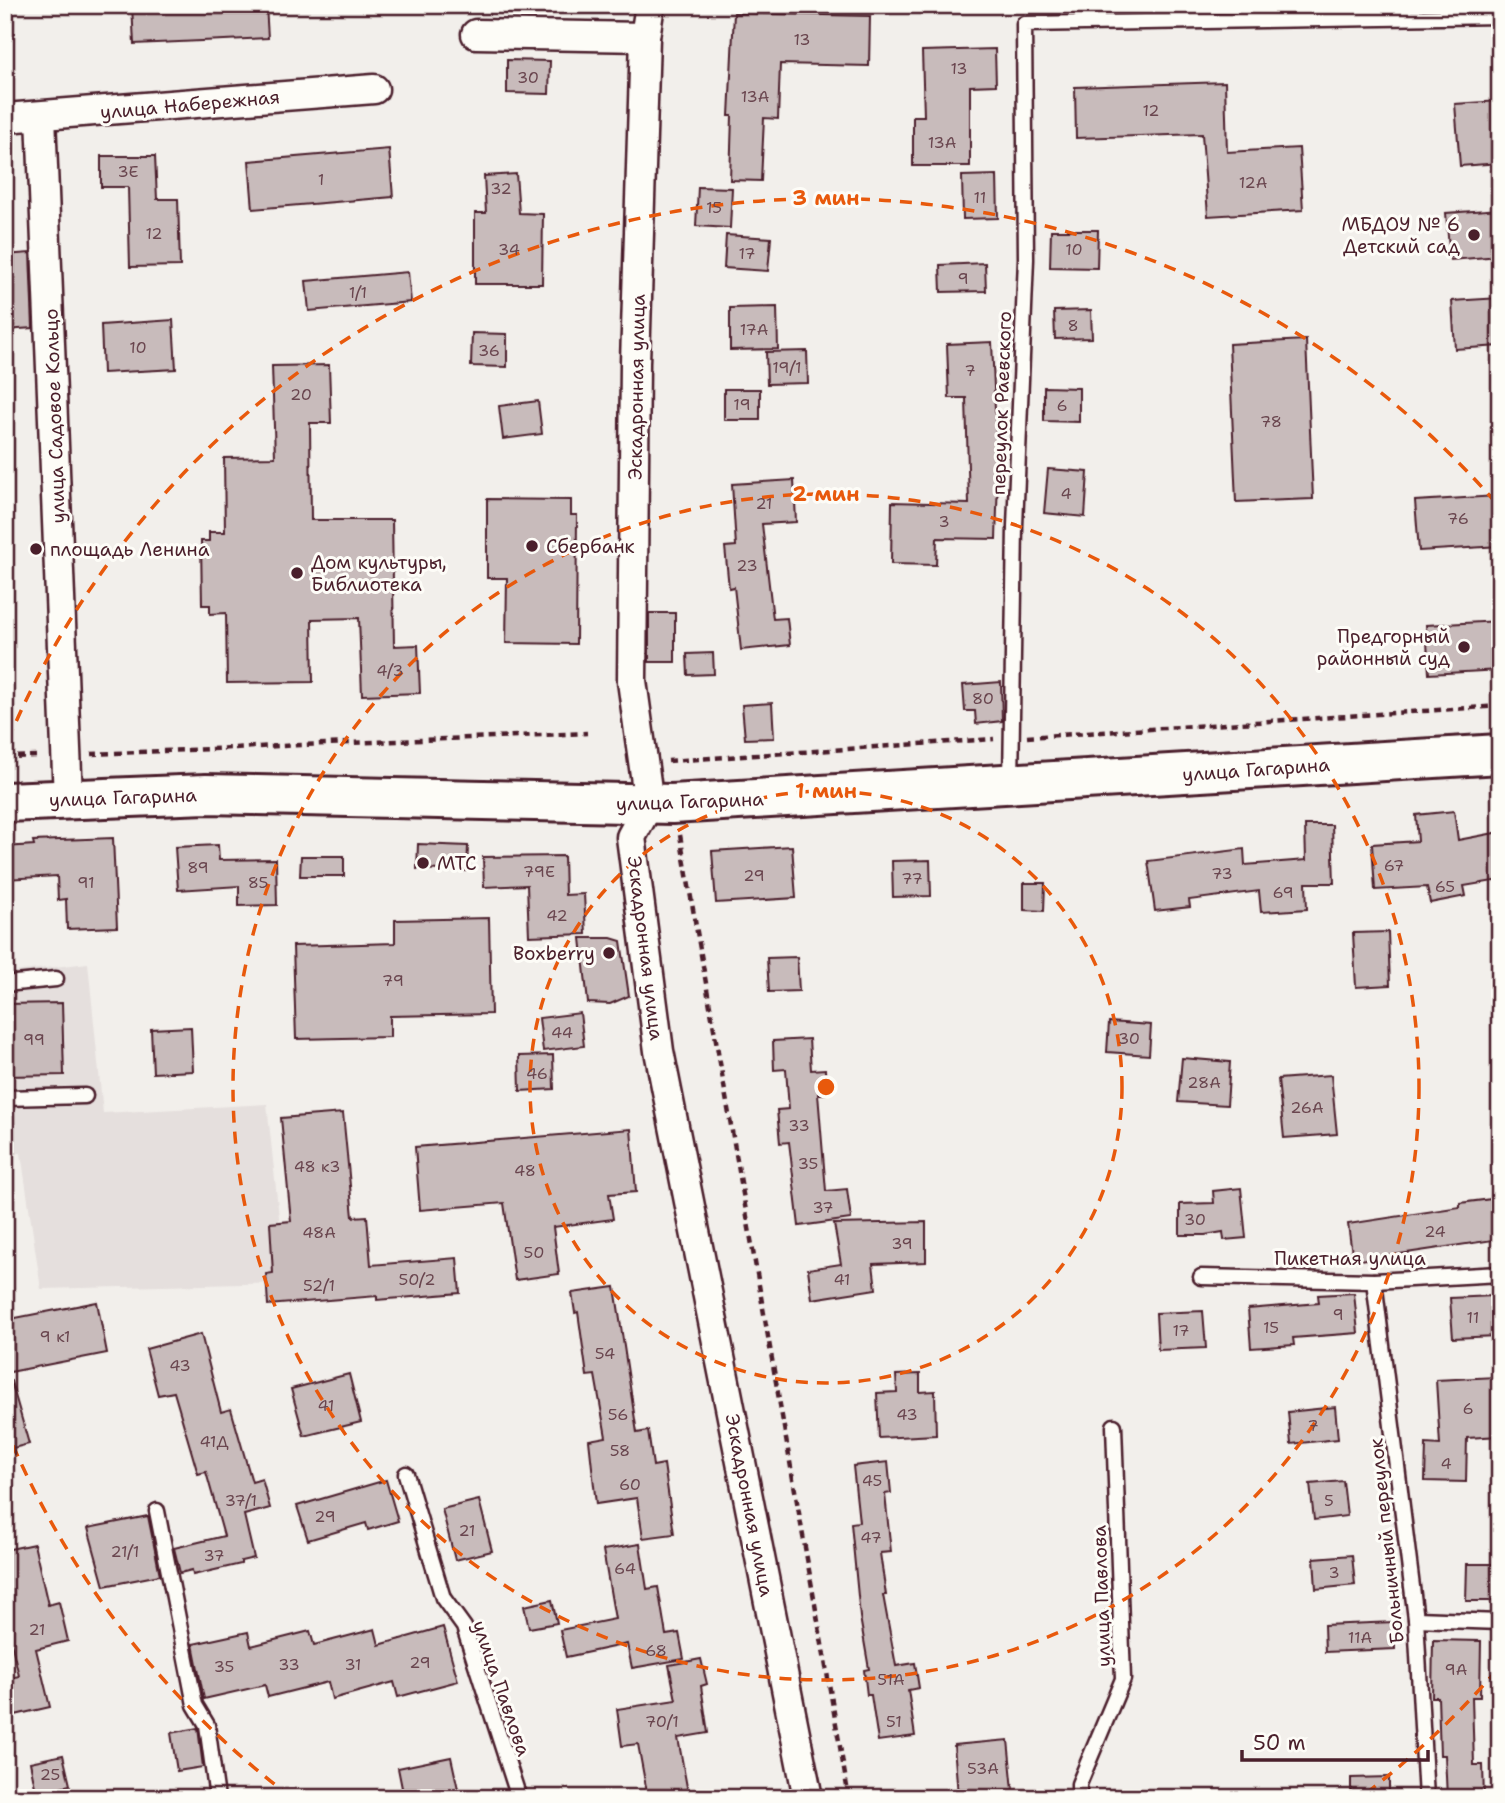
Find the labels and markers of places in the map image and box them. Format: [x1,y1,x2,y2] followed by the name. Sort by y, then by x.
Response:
[1342,212,1460,259] place label: МБДОУ № 6 Детский сад
[1466,227,1482,243] marker: МБДОУ № 6 Детский сад
[546,534,635,559] place label: Сбербанк
[50,537,210,562] place label: площадь Ленина
[524,538,540,554] marker: Сбербанк
[28,541,44,557] marker: площадь Ленина
[311,550,447,597] place label: Дом культуры, Библиотека
[289,565,305,581] marker: Дом культуры, Библиотека
[1317,624,1450,671] place label: Предгорный районный суд
[1456,639,1472,655] marker: Предгорный районный суд
[437,851,477,876] place label: МТС
[415,855,431,871] marker: МТС
[513,941,595,966] place label: Boxberry
[601,945,617,961] marker: Boxberry
[814,1075,838,1099] centre of rings

